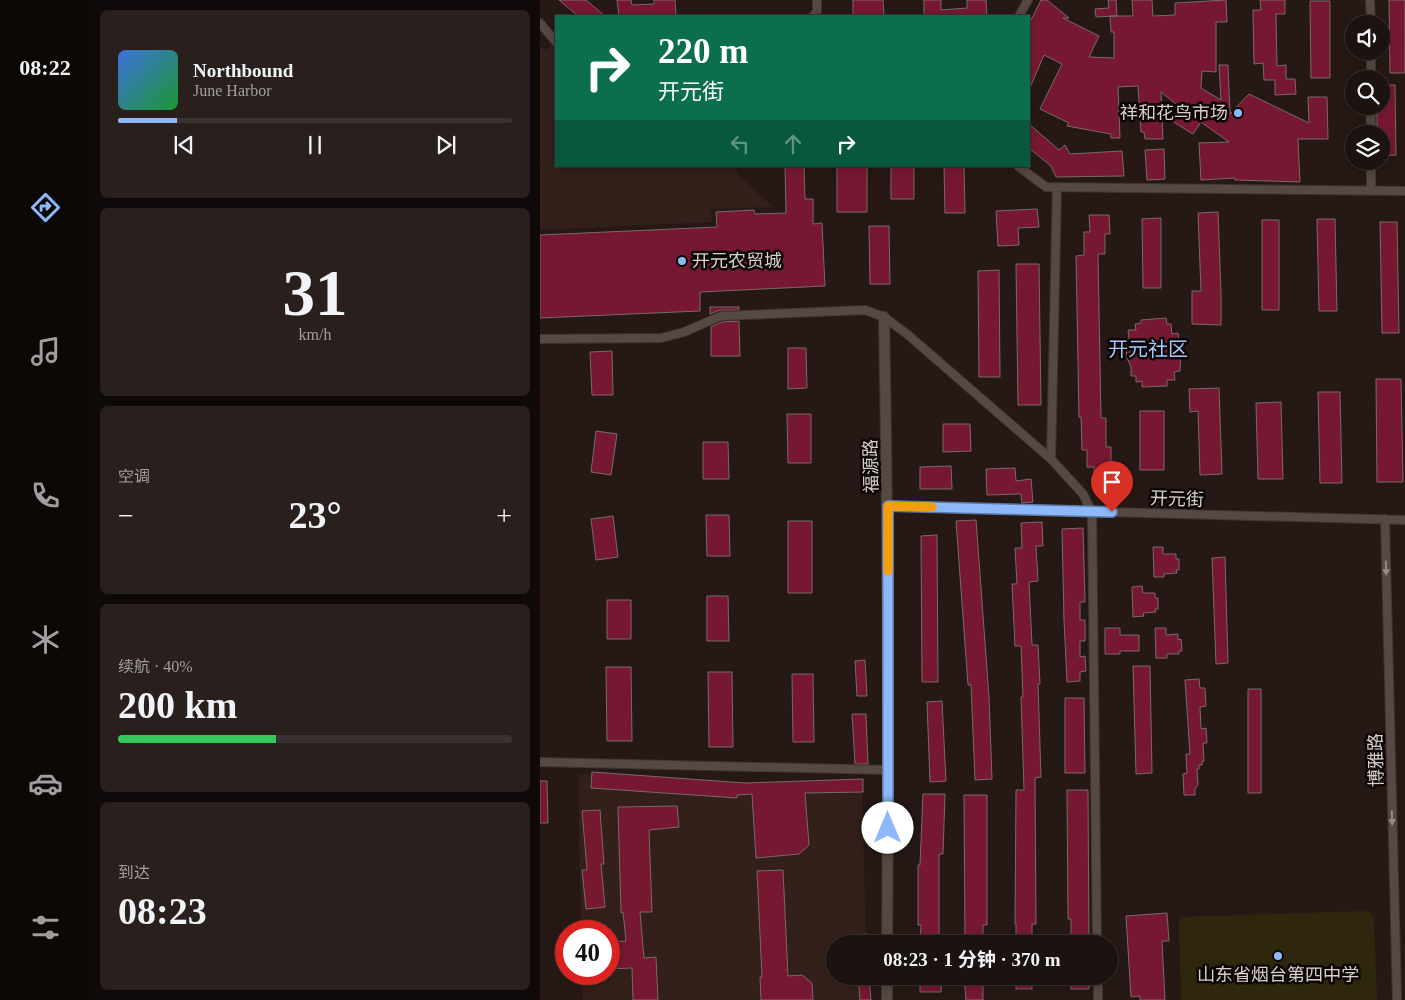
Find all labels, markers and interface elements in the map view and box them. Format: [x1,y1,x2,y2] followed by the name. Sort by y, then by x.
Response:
[1345,15,1390,170] map controls
[1345,15,1390,60] button: sound
[658,32,748,71] text: 220 m
[575,35,640,100] icon: right
[19,55,71,80] text: 08:22
[193,60,293,81] text: Northbound
[1345,70,1390,115] button: search
[658,79,724,104] text: 开元街
[193,82,272,99] text: June Harbor
[1120,103,1228,123] place label: 祥和花鸟市场
[1232,107,1244,119] marker: 祥和花鸟市场
[1345,125,1390,170] button: layers
[726,130,754,158] icon: left
[779,130,807,158] icon: ahead
[832,130,860,158] icon: right
[170,131,198,159] icon: previous
[301,131,329,159] icon: pause
[432,131,460,159] icon: next
[28,190,63,225] icon: directions
[692,251,782,271] place label: 开元农贸城
[676,255,688,267] marker: 开元农贸城
[283,257,348,329] text: 31
[299,326,331,343] text: km/h
[28,334,63,369] icon: music
[1108,338,1188,360] district label: 开元社区
[861,439,881,493] street label: 福源路
[1091,461,1133,512] pin
[118,468,150,485] text: 空调
[1098,468,1126,496] icon: arrive
[28,478,63,513] icon: phone
[1150,488,1204,510] street label: 开元街
[288,494,342,536] text: 23°
[118,500,134,531] text: −
[496,500,512,531] text: +
[1383,560,1391,576] one-way arrow
[28,622,63,657] icon: climate
[118,658,193,675] text: 续航 · 40%
[118,684,237,726] text: 200 km
[1366,733,1386,787] street label: 博雅路
[28,766,63,801] icon: car
[861,801,913,853] position arrow
[1389,810,1397,826] one-way arrow
[118,864,150,881] text: 到达
[118,890,207,932] text: 08:23
[28,910,63,945] icon: filters
[555,920,620,985] speed limit sign: 40
[883,949,1061,970] text: 08:23 · 1 分钟 · 370 m
[1272,950,1284,962] marker: 山东省烟台第四中学
[1197,965,1359,985] place label: 山东省烟台第四中学

